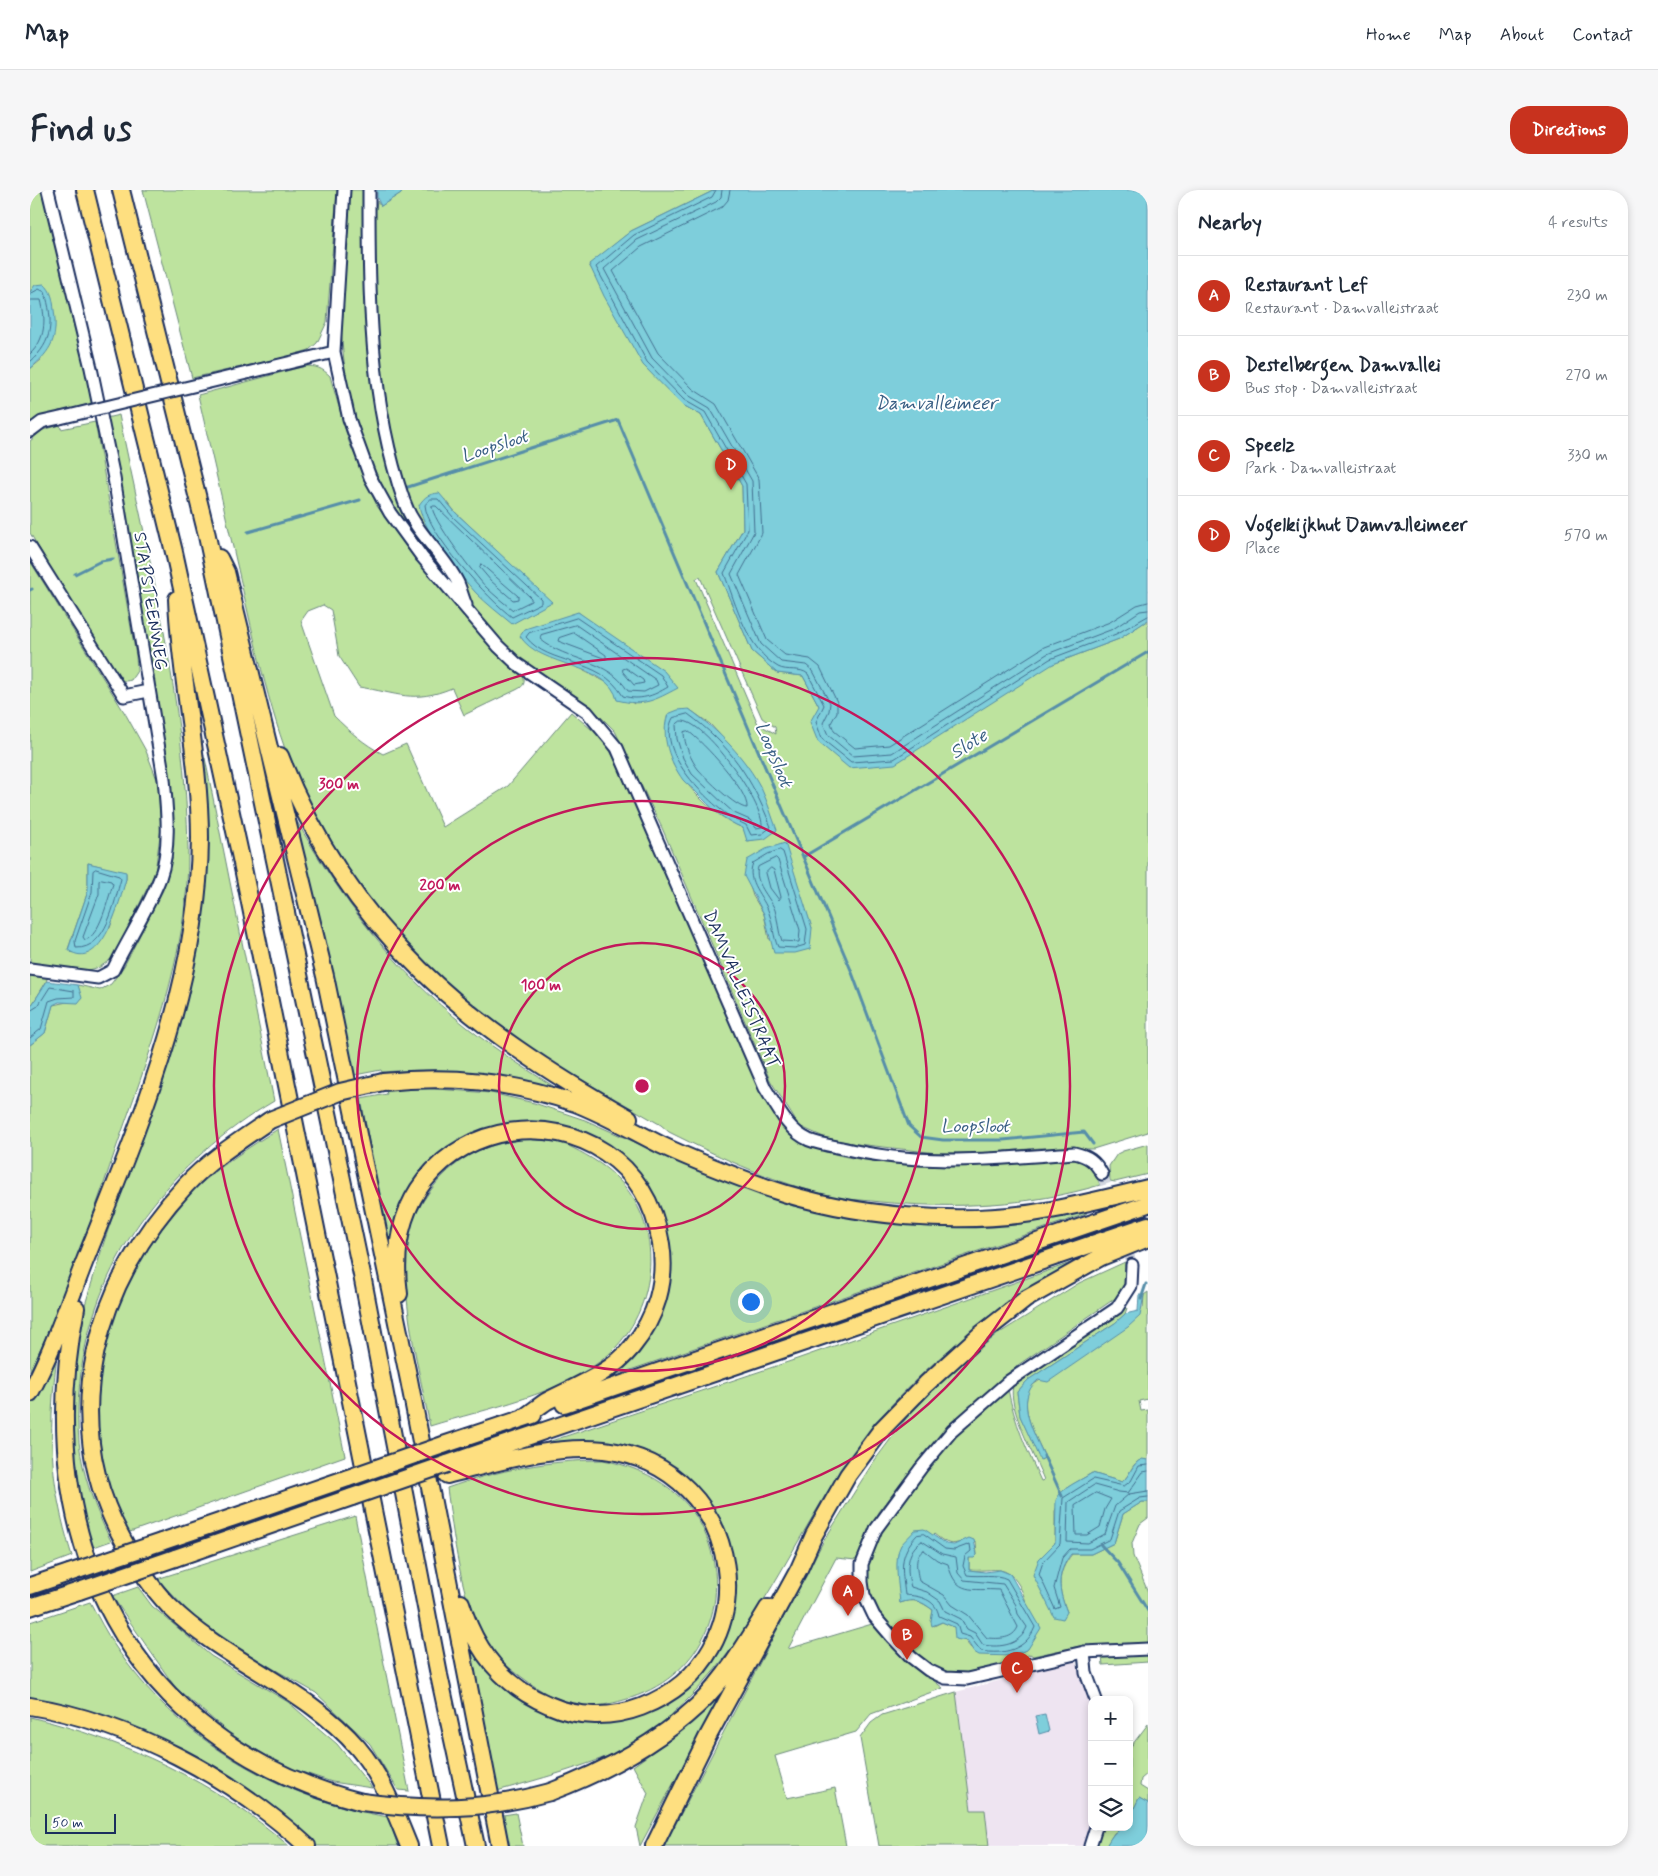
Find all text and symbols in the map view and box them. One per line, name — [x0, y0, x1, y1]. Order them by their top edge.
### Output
text: Map — [25, 19, 69, 50]
text: Home — [1366, 23, 1411, 47]
text: Map — [1439, 23, 1472, 47]
text: About — [1500, 23, 1544, 47]
text: Contact — [1572, 23, 1633, 47]
button: Directions — [1510, 106, 1628, 154]
text: Find us — [30, 107, 132, 153]
text: Nearby — [1198, 209, 1262, 237]
text: 4 results — [1548, 212, 1608, 233]
text: Restaurant Lef — [1245, 273, 1368, 298]
text: A — [1209, 285, 1219, 306]
text: 230 m — [1567, 285, 1608, 306]
text: Restaurant · Damvalleistraat — [1245, 298, 1439, 319]
text: Destelbergen Damvallei — [1245, 353, 1441, 378]
text: B — [1209, 365, 1219, 386]
text: 270 m — [1565, 365, 1608, 386]
text: Bus stop · Damvalleistraat — [1245, 378, 1417, 399]
water label: Damvalleimeer — [875, 391, 1000, 416]
water label: Loopsloot — [458, 423, 533, 469]
text: Speelz — [1245, 433, 1295, 458]
text: C — [1208, 445, 1220, 466]
text: 330 m — [1567, 445, 1608, 466]
pin: D — [715, 449, 747, 490]
text: Park · Damvalleistraat — [1245, 458, 1396, 479]
text: Vogelkijkhut Damvalleimeer — [1245, 513, 1467, 538]
text: D — [1208, 525, 1220, 546]
text: 570 m — [1564, 525, 1608, 546]
street label: STAPSTEENWEG — [127, 530, 173, 672]
text: Place — [1245, 538, 1280, 559]
water label: Loopsloot — [749, 718, 799, 793]
water label: Slote — [945, 723, 993, 765]
text: 300 m — [319, 775, 359, 795]
text: 200 m — [420, 876, 461, 896]
street label: DAMVALLEISTRAAT — [697, 907, 785, 1072]
text: 100 m — [521, 976, 561, 996]
centre of rings — [633, 1077, 651, 1095]
water label: Loopsloot — [941, 1114, 1011, 1139]
your location — [738, 1289, 764, 1315]
pin: A — [832, 1575, 864, 1616]
pin: B — [891, 1619, 923, 1660]
pin: C — [1001, 1652, 1033, 1693]
map controls — [1088, 1696, 1133, 1831]
button: + — [1088, 1696, 1133, 1741]
button: − — [1088, 1741, 1133, 1786]
button: layers — [1088, 1786, 1133, 1831]
scale bar — [45, 1811, 116, 1834]
text: 50 m — [52, 1814, 83, 1832]

